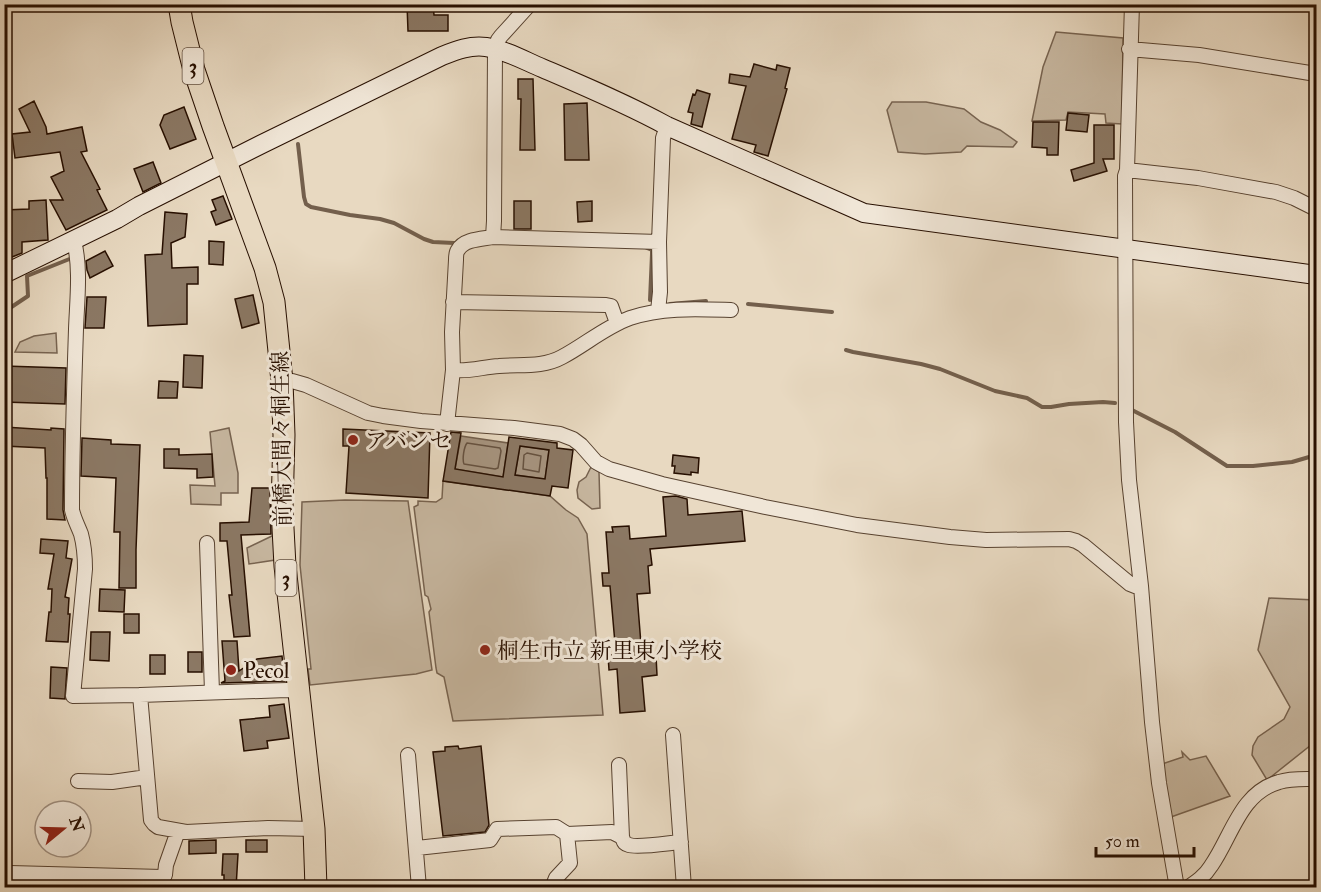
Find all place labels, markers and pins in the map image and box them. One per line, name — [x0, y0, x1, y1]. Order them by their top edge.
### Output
place label: アバンセ — [365, 427, 451, 455]
marker: アバンセ — [346, 433, 360, 447]
place label: 桐生市立 新里東小学校 — [497, 637, 722, 665]
marker: 桐生市立 新里東小学校 — [478, 643, 492, 657]
place label: Pecol — [243, 657, 290, 685]
marker: Pecol — [224, 663, 238, 677]

